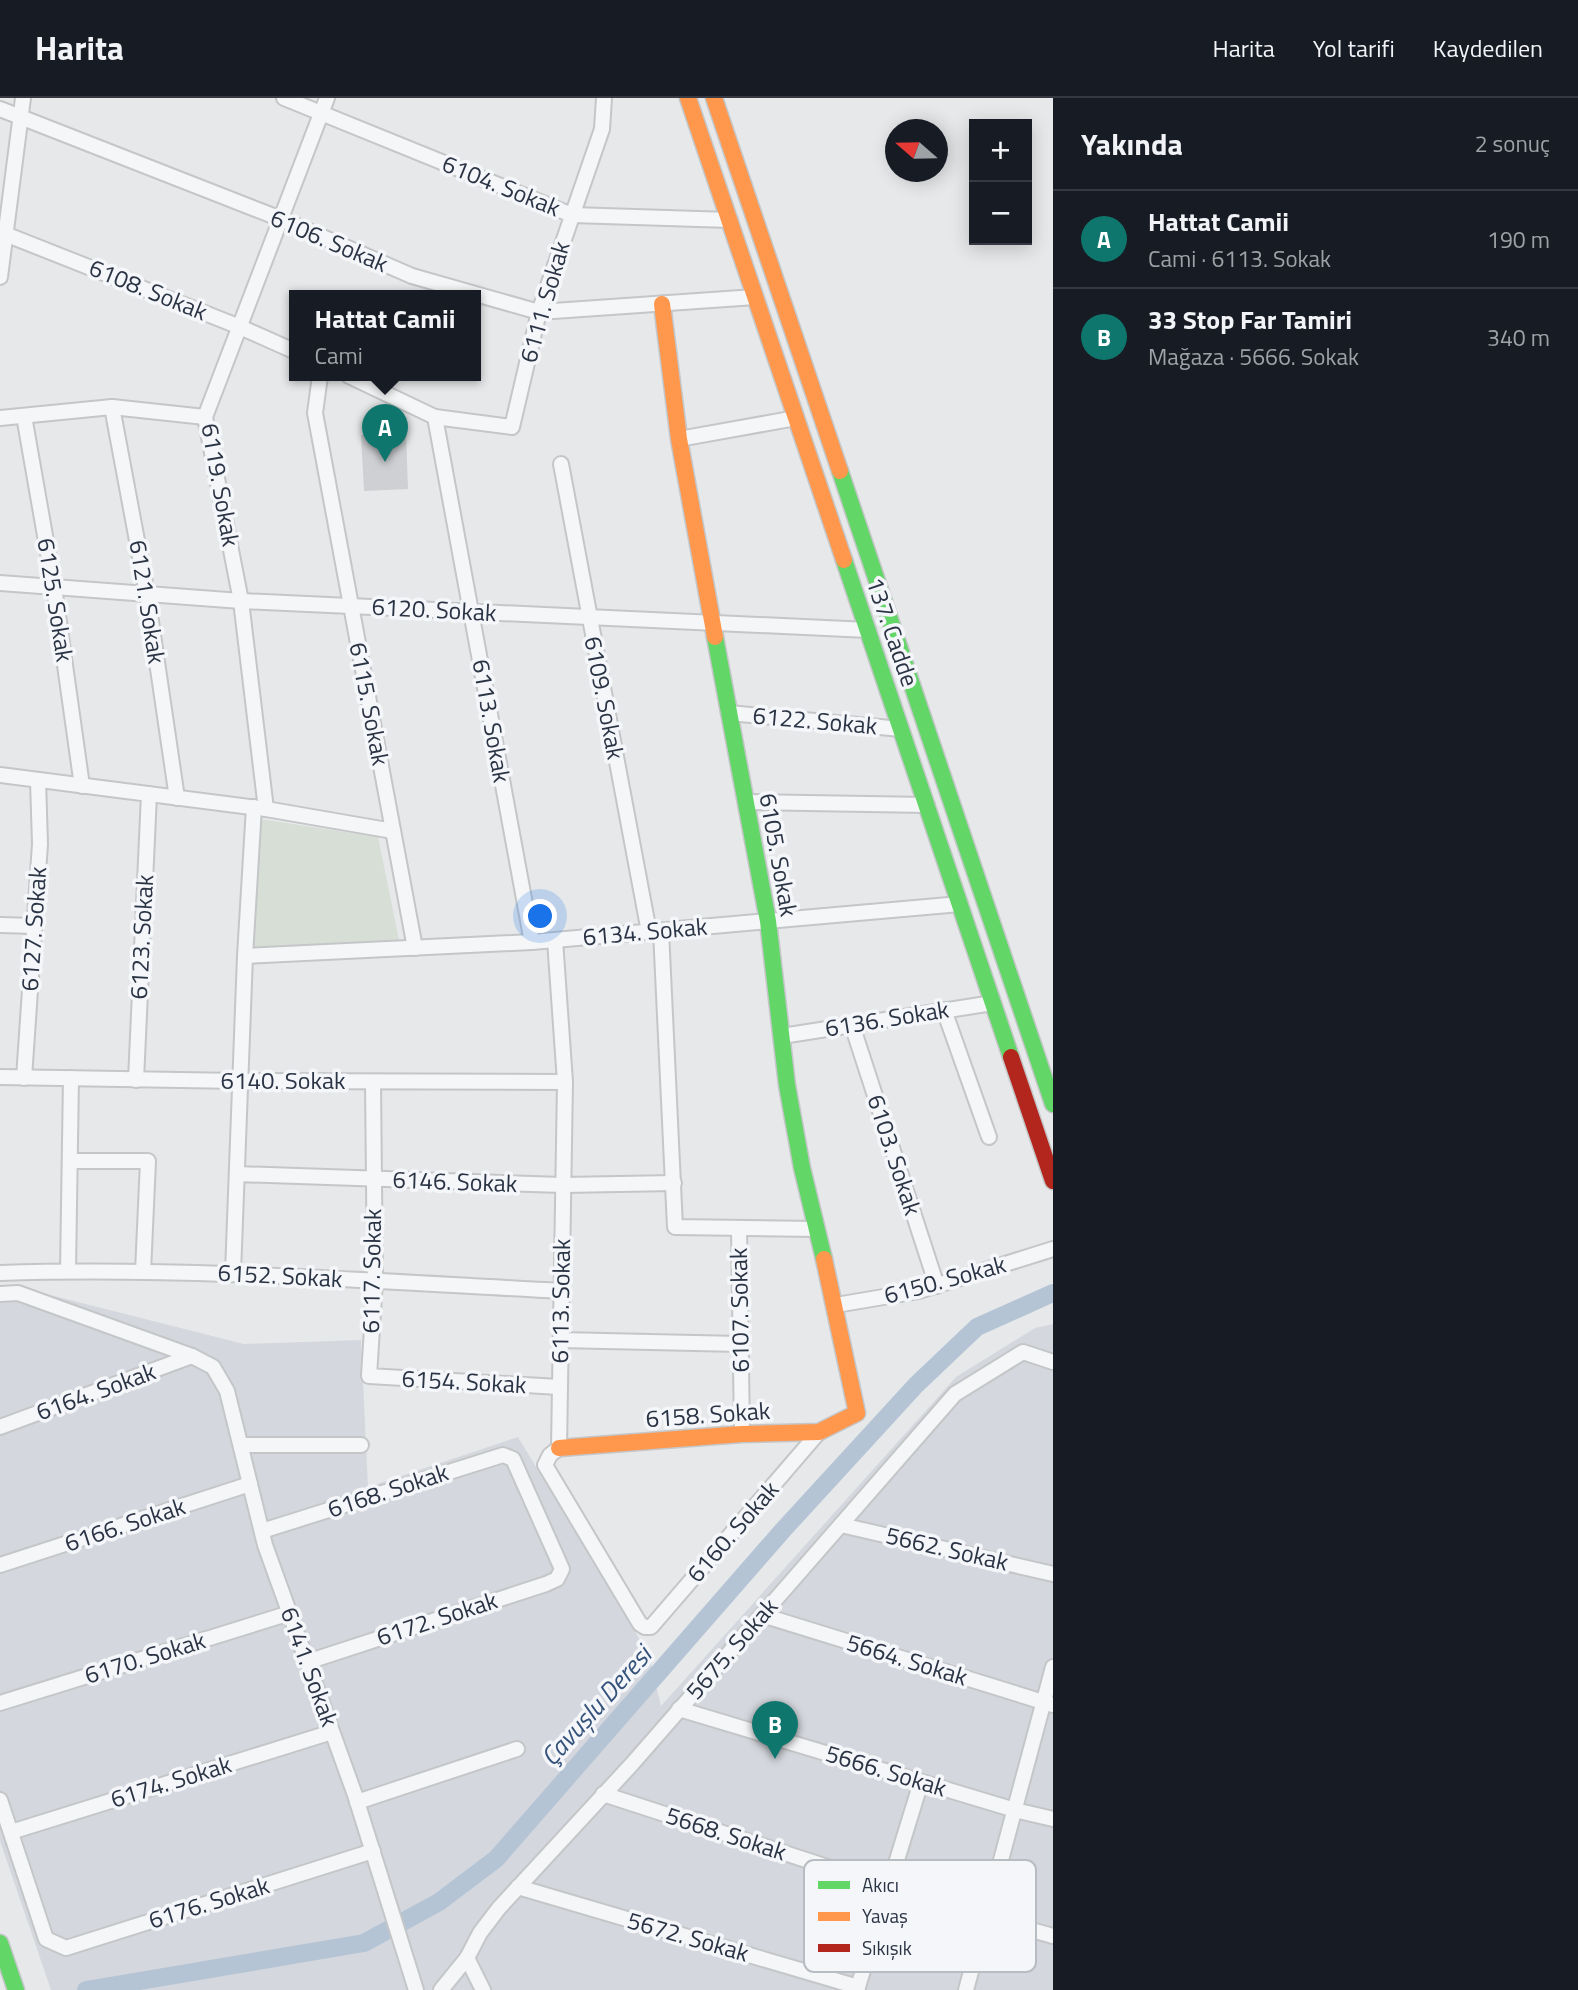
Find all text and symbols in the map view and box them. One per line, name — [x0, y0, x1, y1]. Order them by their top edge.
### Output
text: Harita — [35, 23, 124, 73]
text: Harita — [1213, 30, 1275, 66]
text: Yol tarifi — [1313, 30, 1395, 66]
text: Kaydedilen — [1433, 30, 1543, 66]
north arrow — [885, 119, 948, 182]
map controls — [969, 119, 1032, 245]
button: + — [969, 119, 1032, 182]
text: Yakında — [1081, 121, 1183, 167]
text: 2 sonuç — [1475, 126, 1550, 161]
street label: 6104. Sokak — [437, 145, 566, 225]
button: − — [969, 182, 1032, 245]
street label: 6106. Sokak — [265, 199, 394, 281]
text: Hattat Camii — [1148, 202, 1289, 241]
text: A — [1097, 222, 1111, 257]
text: 190 m — [1487, 222, 1550, 257]
street label: 6111. Sokak — [510, 236, 579, 367]
text: Cami · 6113. Sokak — [1148, 241, 1331, 276]
street label: 6108. Sokak — [84, 249, 213, 329]
popup — [289, 290, 481, 381]
text: Hattat Camii — [315, 299, 455, 338]
text: 33 Stop Far Tamiri — [1148, 300, 1352, 339]
text: B — [1097, 320, 1111, 355]
text: 340 m — [1487, 320, 1550, 355]
text: Cami — [315, 338, 363, 373]
text: Mağaza · 5666. Sokak — [1148, 339, 1359, 374]
pin: A — [362, 404, 408, 462]
street label: 6119. Sokak — [192, 420, 250, 550]
street label: 6125. Sokak — [28, 535, 84, 665]
street label: 6121. Sokak — [120, 537, 176, 667]
street label: 137. Cadde — [857, 572, 928, 691]
street label: 6120. Sokak — [371, 588, 498, 630]
street label: 6109. Sokak — [575, 633, 635, 763]
street label: 6115. Sokak — [340, 639, 400, 769]
street label: 6113. Sokak — [463, 656, 521, 786]
street label: 6122. Sokak — [751, 697, 879, 743]
street label: 6105. Sokak — [750, 790, 808, 920]
street label: 6127. Sokak — [11, 865, 55, 992]
street label: 6123. Sokak — [120, 873, 162, 1000]
your location — [523, 899, 557, 933]
street label: 6134. Sokak — [581, 908, 709, 954]
street label: 6136. Sokak — [822, 990, 952, 1046]
street label: 6140. Sokak — [221, 1062, 346, 1098]
street label: 6103. Sokak — [859, 1090, 932, 1220]
street label: 6146. Sokak — [392, 1161, 519, 1201]
street label: 6117. Sokak — [352, 1208, 390, 1334]
street label: 6113. Sokak — [541, 1238, 579, 1364]
street label: 6150. Sokak — [880, 1245, 1010, 1313]
street label: 6107. Sokak — [720, 1247, 758, 1373]
street label: 6152. Sokak — [217, 1254, 344, 1296]
street label: 6164. Sokak — [31, 1353, 161, 1429]
street label: 6154. Sokak — [401, 1360, 528, 1402]
street label: 6158. Sokak — [644, 1392, 772, 1436]
street label: 6168. Sokak — [323, 1453, 453, 1526]
street label: 6160. Sokak — [678, 1472, 787, 1590]
street label: 6166. Sokak — [60, 1487, 190, 1560]
street label: 5662. Sokak — [882, 1516, 1013, 1580]
street label: 6172. Sokak — [372, 1581, 502, 1654]
street label: 5675. Sokak — [677, 1589, 786, 1707]
street label: 6141. Sokak — [272, 1602, 348, 1732]
street label: 6170. Sokak — [80, 1621, 210, 1693]
street label: 5664. Sokak — [842, 1624, 973, 1695]
water label: Çavuşlu Deresi — [531, 1635, 662, 1775]
pin: B — [752, 1701, 798, 1759]
street label: 5666. Sokak — [821, 1735, 952, 1806]
street label: 6174. Sokak — [106, 1745, 236, 1817]
street label: 5668. Sokak — [661, 1797, 792, 1870]
legend — [804, 1860, 1036, 1972]
street label: 6176. Sokak — [144, 1866, 274, 1938]
text: Akıcı — [862, 1870, 899, 1899]
text: Yavaş — [862, 1901, 908, 1930]
street label: 5672. Sokak — [623, 1902, 754, 1971]
text: Sıkışık — [862, 1933, 912, 1962]

